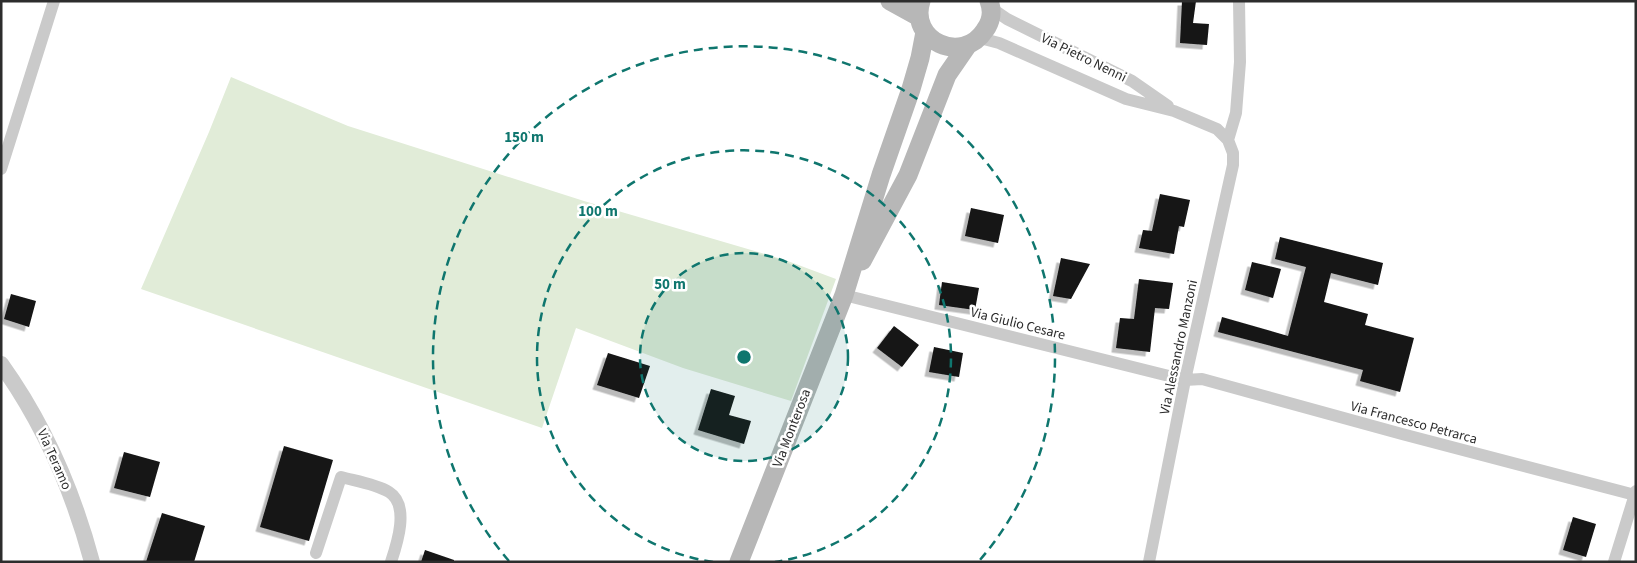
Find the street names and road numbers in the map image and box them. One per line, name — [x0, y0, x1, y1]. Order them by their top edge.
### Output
street label: Via Pietro Nenni — [1037, 28, 1130, 87]
street label: Via Alessandro Manzoni — [1155, 278, 1203, 416]
street label: Via Giulio Cesare — [968, 303, 1067, 345]
street label: Via Monterosa — [768, 386, 816, 471]
street label: Via Francesco Petrarca — [1348, 396, 1479, 450]
street label: Via Teramo — [32, 426, 76, 493]

